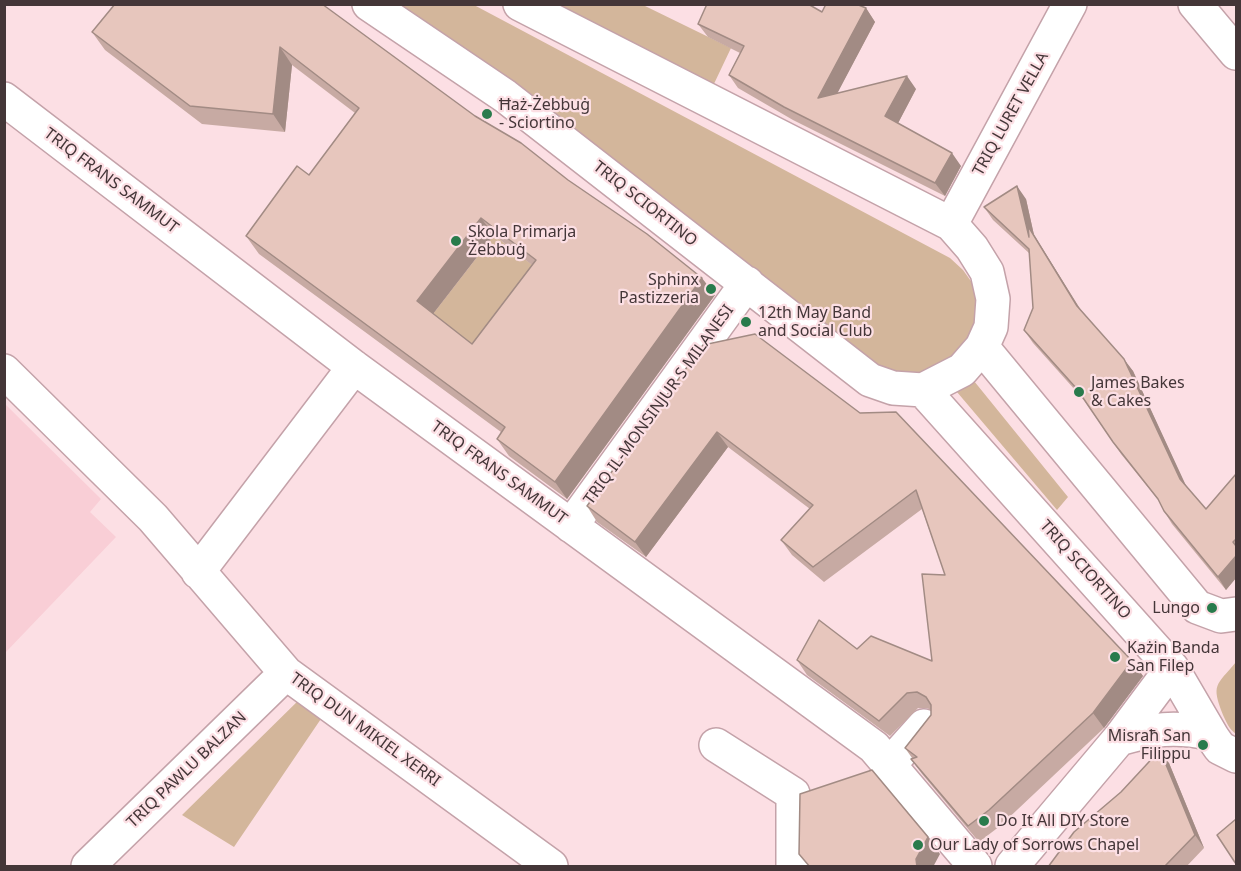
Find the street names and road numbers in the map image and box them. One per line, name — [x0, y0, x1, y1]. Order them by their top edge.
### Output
street label: TRIQ LURET VELLA — [969, 49, 1053, 179]
street label: TRIQ FRANS SAMMUT — [40, 124, 182, 238]
street label: TRIQ SCIORTINO — [589, 157, 701, 251]
street label: TRIQ IL-MONSINJUR S MILANESI — [580, 301, 738, 509]
street label: TRIQ FRANS SAMMUT — [427, 417, 571, 529]
street label: TRIQ SCIORTINO — [1035, 517, 1135, 623]
street label: TRIQ DUN MIKIEL XERRI — [286, 669, 444, 791]
street label: TRIQ PAWLU BALZAN — [123, 708, 251, 832]

